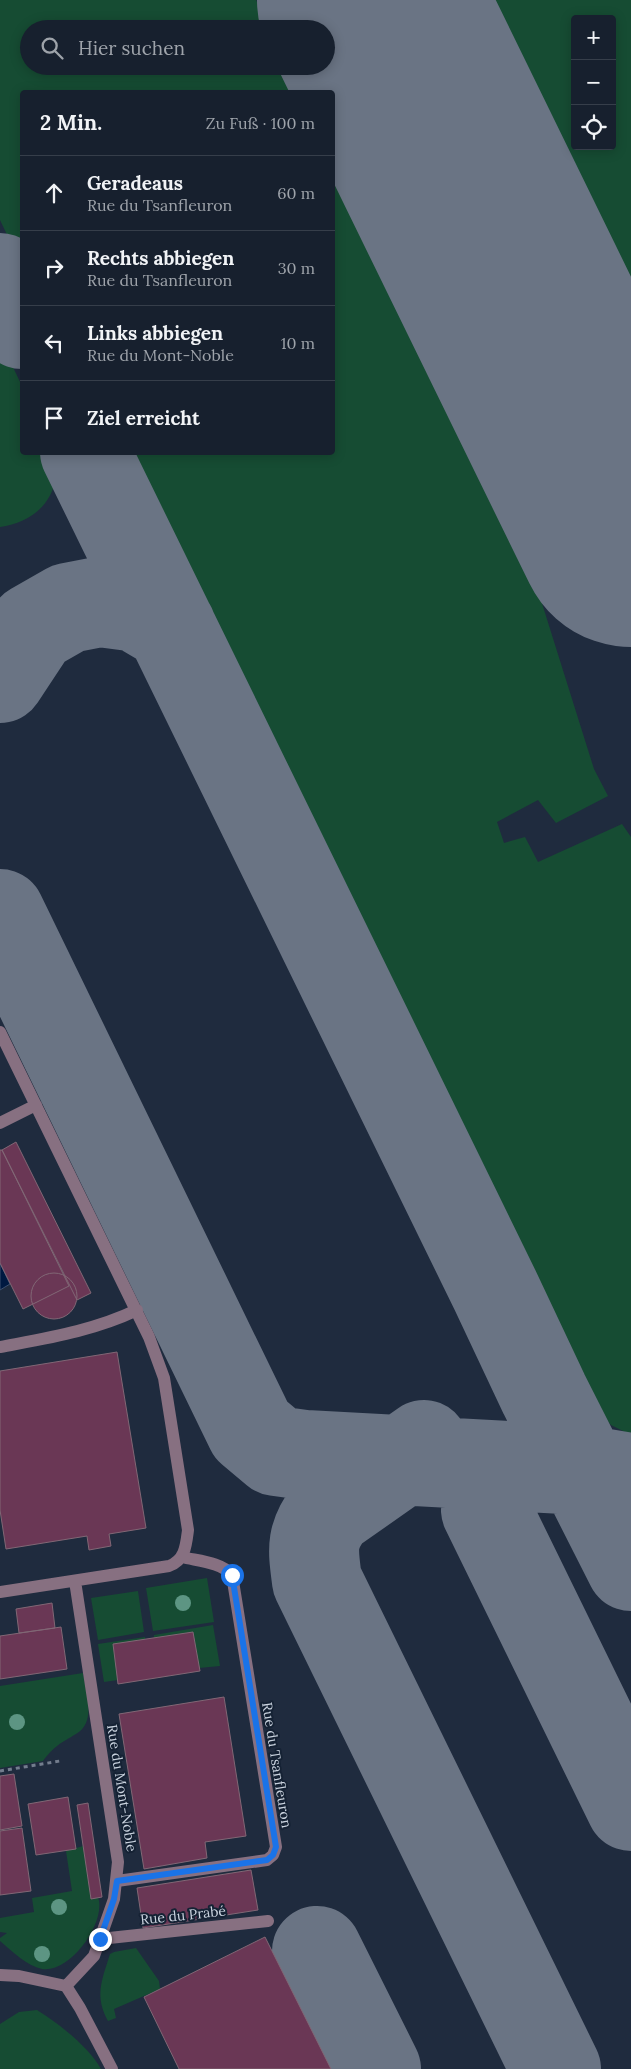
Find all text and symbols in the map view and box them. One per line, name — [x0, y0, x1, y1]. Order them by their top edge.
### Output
map controls — [571, 15, 616, 150]
button: + — [571, 15, 616, 60]
search box — [20, 20, 335, 75]
icon: search — [38, 34, 66, 62]
text: Hier suchen — [78, 36, 185, 60]
button: − — [571, 60, 616, 105]
button: locate — [571, 105, 616, 150]
text: 2 Min. — [40, 109, 102, 136]
text: Zu Fuß · 100 m — [206, 113, 315, 133]
text: Geradeaus — [87, 171, 183, 195]
icon: ahead — [40, 179, 68, 207]
text: 60 m — [277, 183, 315, 203]
text: Rue du Tsanfleuron — [87, 195, 232, 215]
text: Rechts abbiegen — [87, 246, 234, 270]
icon: right — [40, 254, 68, 282]
text: 30 m — [278, 258, 315, 278]
text: Rue du Tsanfleuron — [87, 270, 232, 290]
text: Links abbiegen — [87, 321, 223, 345]
icon: left — [40, 329, 68, 357]
text: 10 m — [281, 333, 315, 353]
text: Rue du Mont-Noble — [87, 345, 234, 365]
icon: arrive — [40, 404, 68, 432]
text: Ziel erreicht — [87, 406, 200, 430]
route start — [221, 1564, 244, 1587]
street label: Rue du Tsanfleuron — [258, 1701, 296, 1830]
street label: Rue du Mont-Noble — [103, 1723, 141, 1853]
street label: Rue du Prabé — [139, 1901, 227, 1928]
route end — [89, 1928, 112, 1951]

